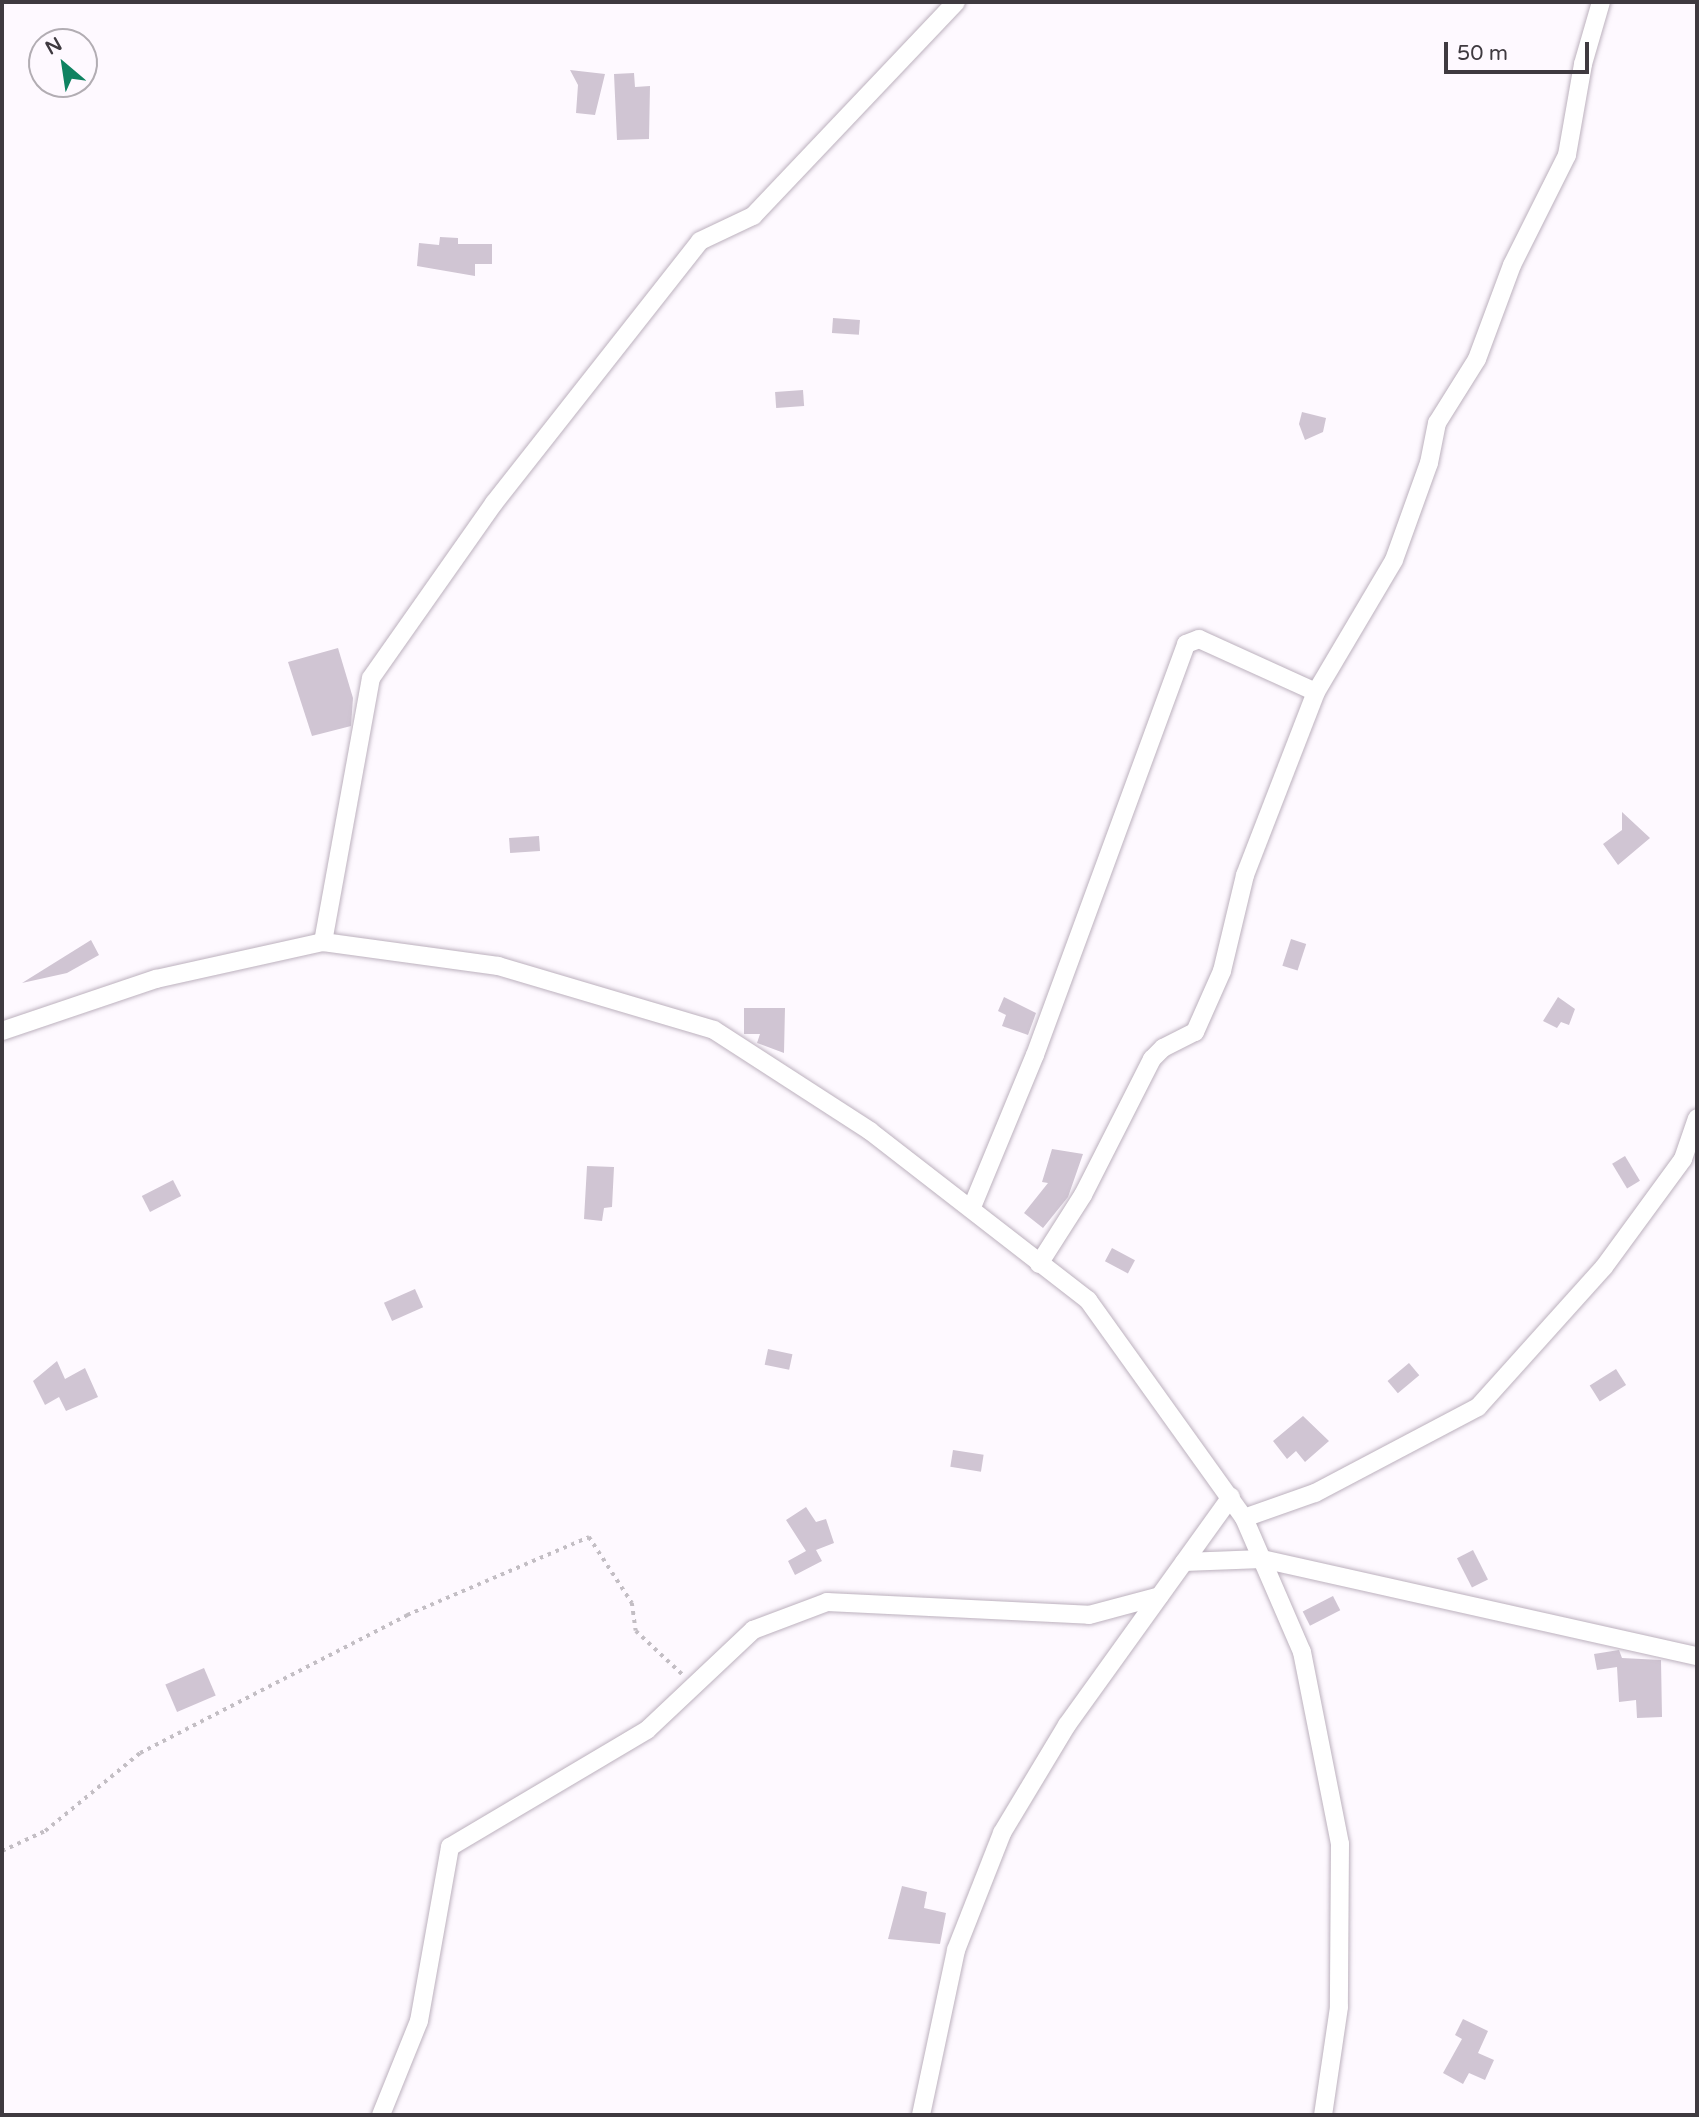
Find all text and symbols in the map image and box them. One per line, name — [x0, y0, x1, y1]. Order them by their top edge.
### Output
north arrow — [28, 28, 98, 98]
scale bar — [1447, 28, 1592, 72]
text: N — [42, 33, 66, 60]
text: 50 m — [1457, 41, 1508, 66]

